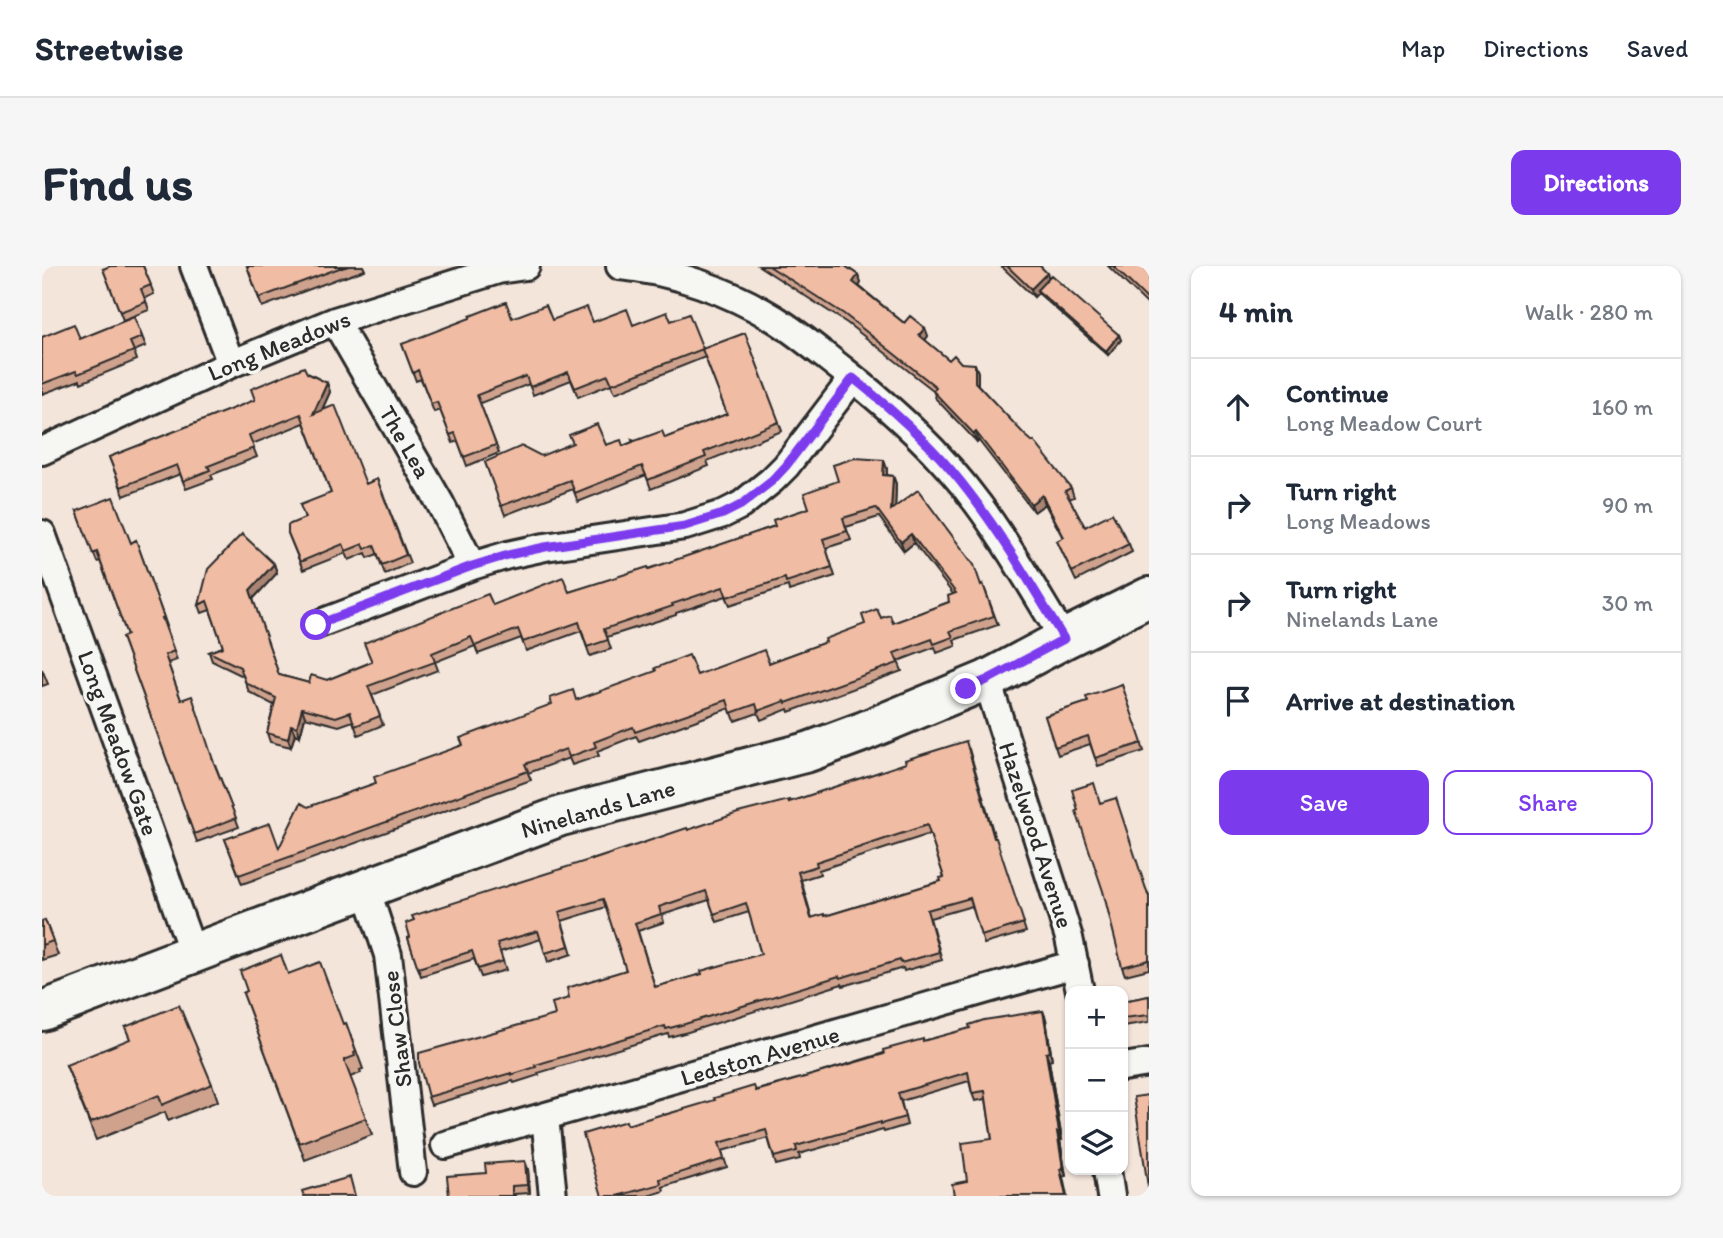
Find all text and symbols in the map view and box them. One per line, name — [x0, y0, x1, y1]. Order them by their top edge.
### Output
text: Streetwise — [35, 29, 184, 68]
text: Map — [1401, 34, 1445, 63]
text: Directions — [1483, 34, 1589, 63]
text: Saved — [1627, 34, 1688, 63]
button: Directions — [1511, 150, 1681, 215]
text: Find us — [42, 153, 193, 212]
text: 4 min — [1219, 293, 1293, 330]
text: Walk · 280 m — [1525, 298, 1653, 326]
street label: Long Meadows — [203, 304, 354, 387]
text: Continue — [1286, 377, 1389, 409]
icon: ahead — [1219, 388, 1257, 426]
text: 160 m — [1591, 393, 1653, 421]
street label: The Lea — [373, 400, 438, 484]
text: Long Meadow Court — [1286, 409, 1482, 437]
text: Turn right — [1286, 475, 1397, 507]
icon: right — [1219, 486, 1257, 524]
text: 90 m — [1602, 491, 1653, 519]
text: Long Meadows — [1286, 507, 1431, 535]
text: Turn right — [1286, 573, 1397, 605]
icon: right — [1219, 584, 1257, 622]
text: 30 m — [1602, 589, 1653, 617]
text: Ninelands Lane — [1286, 605, 1439, 633]
route start — [300, 609, 331, 640]
street label: Long Meadow Gate — [72, 646, 165, 839]
route end — [950, 673, 981, 704]
icon: arrive — [1219, 682, 1257, 720]
text: Arrive at destination — [1286, 685, 1515, 717]
street label: Hazelwood Avenue — [993, 738, 1080, 932]
button: Save — [1219, 770, 1429, 835]
button: Share — [1443, 770, 1653, 835]
street label: Ninelands Lane — [517, 773, 678, 844]
street label: Shaw Close — [375, 969, 418, 1089]
map controls — [1065, 986, 1128, 1175]
button: + — [1065, 986, 1128, 1049]
street label: Ledston Avenue — [677, 1019, 843, 1092]
button: − — [1065, 1049, 1128, 1112]
button: layers — [1065, 1112, 1128, 1175]

